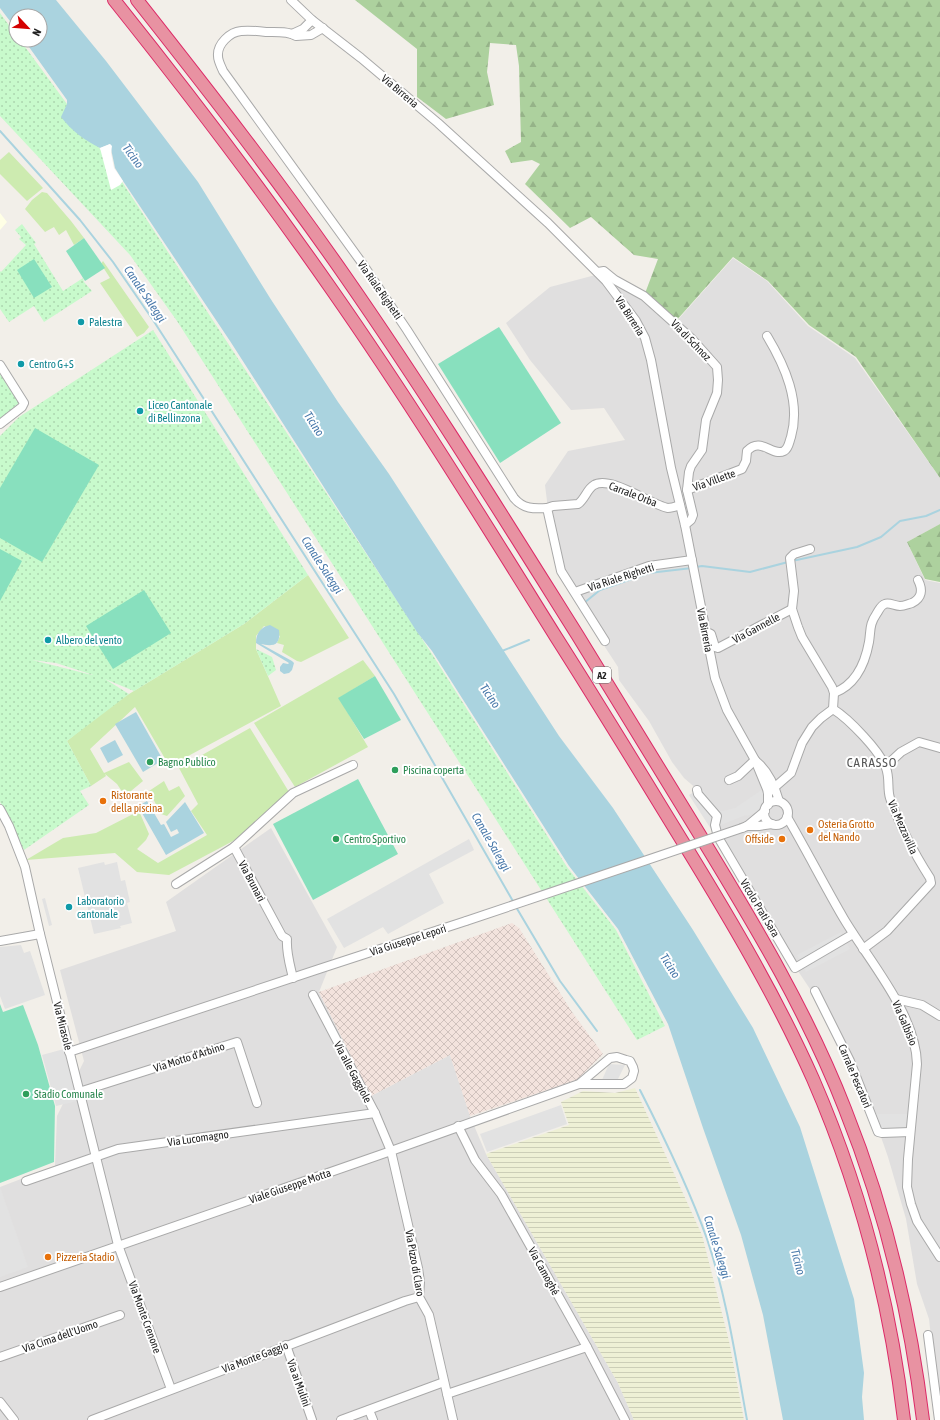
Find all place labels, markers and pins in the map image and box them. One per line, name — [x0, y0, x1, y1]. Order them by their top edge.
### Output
place label: Palestra — [89, 316, 122, 328]
marker: Palestra — [76, 317, 86, 327]
place label: Centro G+S — [29, 358, 74, 370]
marker: Centro G+S — [16, 359, 26, 369]
place label: Liceo Cantonale di Bellinzona — [148, 399, 212, 424]
marker: Liceo Cantonale di Bellinzona — [135, 406, 145, 416]
place label: Albero del vento — [56, 634, 122, 646]
marker: Albero del vento — [43, 635, 53, 645]
place label: Bagno Publico — [158, 756, 216, 768]
marker: Bagno Publico — [145, 757, 155, 767]
place label: Piscina coperta — [403, 764, 464, 776]
marker: Piscina coperta — [390, 765, 400, 775]
place label: Ristorante della piscina — [111, 789, 162, 814]
marker: Ristorante della piscina — [98, 796, 108, 806]
place label: Osteria Grotto del Nando — [818, 818, 874, 843]
marker: Osteria Grotto del Nando — [805, 825, 815, 835]
place label: Centro Sportivo — [344, 833, 406, 845]
place label: Offside — [745, 833, 774, 845]
marker: Centro Sportivo — [331, 834, 341, 844]
marker: Offside — [777, 834, 787, 844]
place label: Laboratorio cantonale — [77, 895, 124, 920]
marker: Laboratorio cantonale — [64, 902, 74, 912]
place label: Stadio Comunale — [34, 1088, 103, 1100]
marker: Stadio Comunale — [21, 1089, 31, 1099]
place label: Pizzeria Stadio — [56, 1251, 115, 1263]
marker: Pizzeria Stadio — [43, 1252, 53, 1262]

